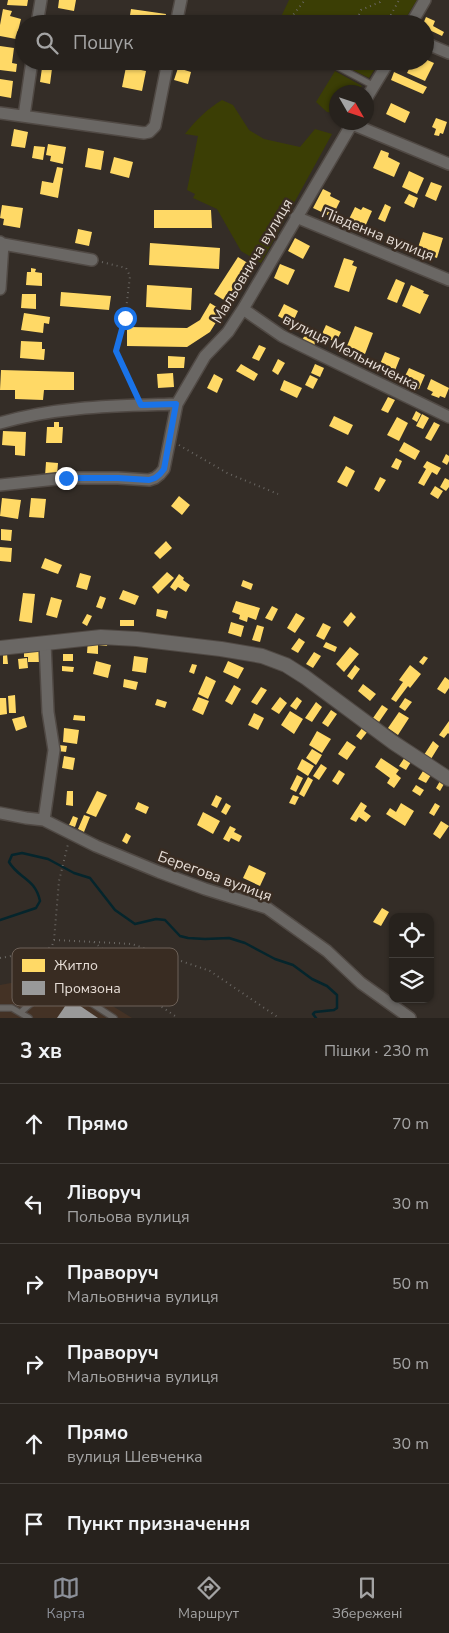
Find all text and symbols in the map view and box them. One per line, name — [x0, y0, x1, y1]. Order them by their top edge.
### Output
search box — [15, 15, 434, 70]
icon: search — [33, 29, 61, 57]
text: Пошук — [73, 30, 133, 56]
north arrow — [329, 85, 374, 130]
street label: Мальовнича вулиця — [207, 195, 297, 327]
street label: Південна вулиця — [319, 202, 437, 266]
route start — [114, 307, 137, 330]
street label: вулиця Мельниченка — [280, 309, 422, 395]
route end — [55, 467, 78, 490]
street label: Берегова вулиця — [155, 846, 275, 906]
map controls — [389, 913, 434, 1003]
button: locate — [389, 913, 434, 958]
legend — [12, 948, 178, 1006]
text: Житло — [54, 956, 98, 975]
button: layers — [389, 958, 434, 1003]
text: Промзона — [54, 979, 121, 998]
text: 3 хв — [20, 1037, 62, 1065]
text: Пішки · 230 m — [324, 1040, 429, 1062]
icon: ahead — [20, 1110, 48, 1138]
text: Прямо — [67, 1111, 128, 1137]
text: 70 m — [392, 1113, 429, 1135]
text: Ліворуч — [67, 1180, 141, 1206]
icon: left — [20, 1190, 48, 1218]
text: 30 m — [392, 1193, 429, 1215]
text: Польова вулиця — [67, 1206, 190, 1228]
text: Праворуч — [67, 1260, 159, 1286]
icon: right — [20, 1270, 48, 1298]
text: 50 m — [392, 1273, 429, 1295]
text: Мальовнича вулиця — [67, 1286, 219, 1308]
text: Праворуч — [67, 1340, 159, 1366]
icon: right — [20, 1350, 48, 1378]
text: 50 m — [392, 1353, 429, 1375]
text: Мальовнича вулиця — [67, 1366, 219, 1388]
text: Прямо — [67, 1420, 128, 1446]
icon: ahead — [20, 1430, 48, 1458]
text: 30 m — [392, 1433, 429, 1455]
text: вулиця Шевченка — [67, 1446, 203, 1468]
icon: arrive — [20, 1510, 48, 1538]
text: Пункт призначення — [67, 1511, 250, 1537]
tab: Карта — [47, 1574, 85, 1623]
tab: Маршрут — [178, 1574, 239, 1623]
tab: Збережені — [332, 1574, 402, 1623]

